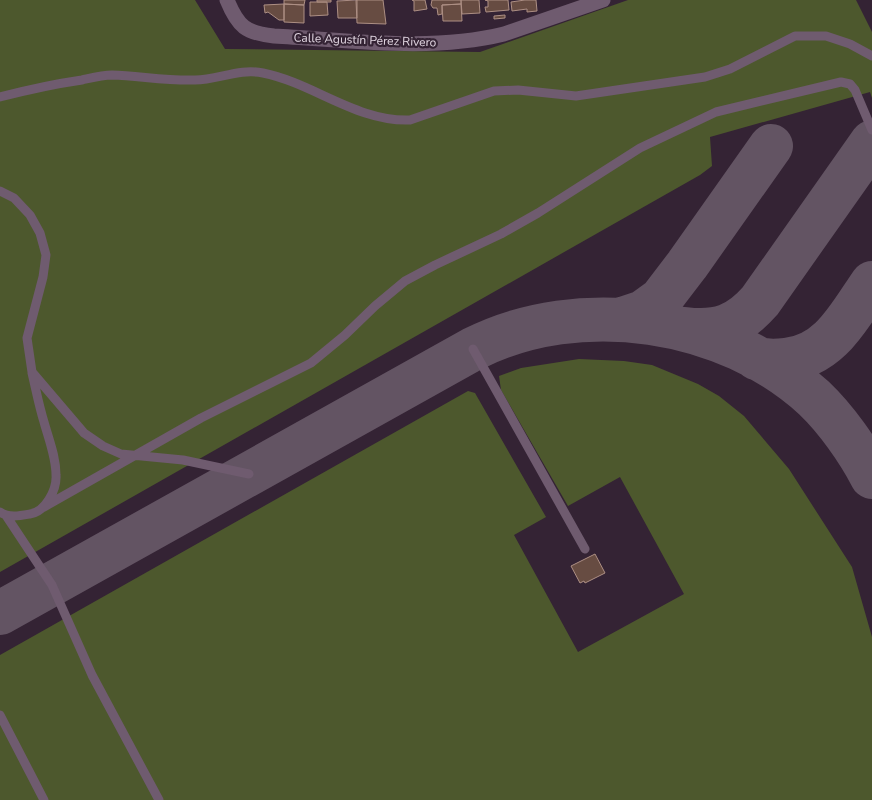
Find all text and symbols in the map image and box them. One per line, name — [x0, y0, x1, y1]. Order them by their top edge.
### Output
street label: Calle Agustín Pérez Rivero — [293, 30, 437, 51]

